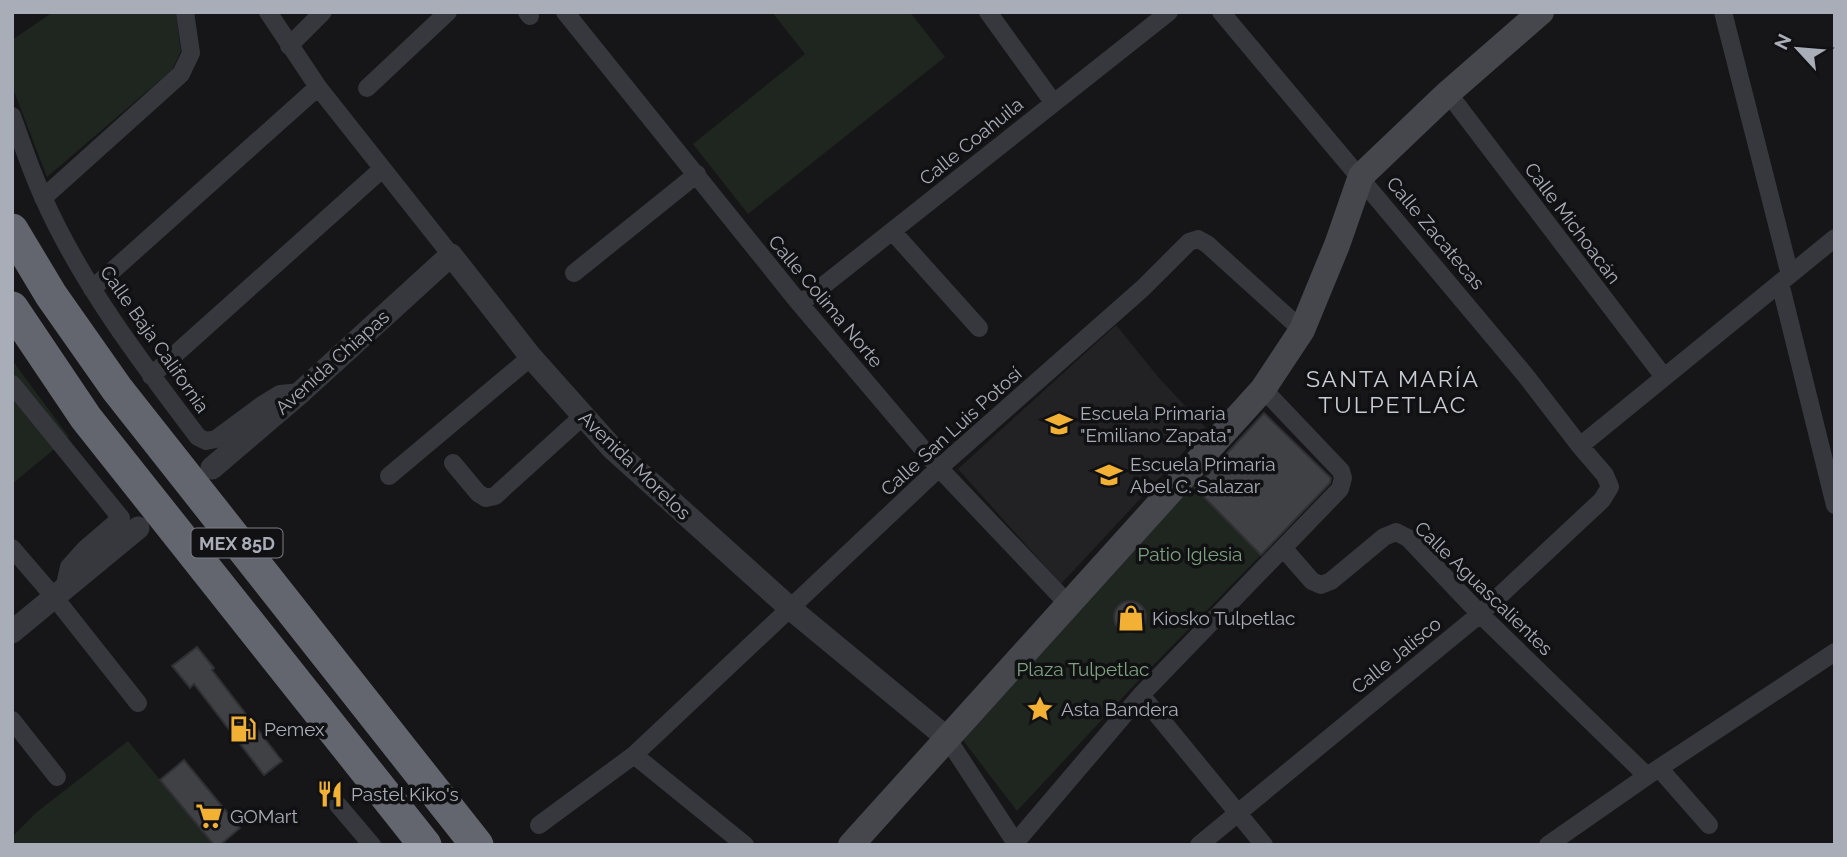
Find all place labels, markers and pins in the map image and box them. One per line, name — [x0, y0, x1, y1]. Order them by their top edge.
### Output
place label: Escuela Primaria "Emiliano Zapata" — [1080, 402, 1232, 446]
school or university icon: Escuela Primaria "Emiliano Zapata" — [1044, 409, 1074, 439]
place label: Escuela Primaria Abel C. Salazar — [1130, 453, 1276, 497]
school or university icon: Escuela Primaria Abel C. Salazar — [1094, 460, 1124, 490]
shop icon: Kiosko Tulpetlac — [1116, 603, 1146, 633]
place label: Kiosko Tulpetlac — [1152, 607, 1296, 629]
place icon: Asta Bandera — [1025, 694, 1055, 724]
place label: Asta Bandera — [1061, 698, 1179, 720]
fuel station icon: Pemex — [228, 714, 258, 744]
place label: Pemex — [264, 718, 325, 740]
restaurant icon: Pastel Kiko's — [315, 779, 345, 809]
place label: Pastel Kiko's — [351, 783, 459, 805]
supermarket icon: GOMart — [194, 801, 224, 831]
place label: GOMart — [230, 805, 298, 827]

